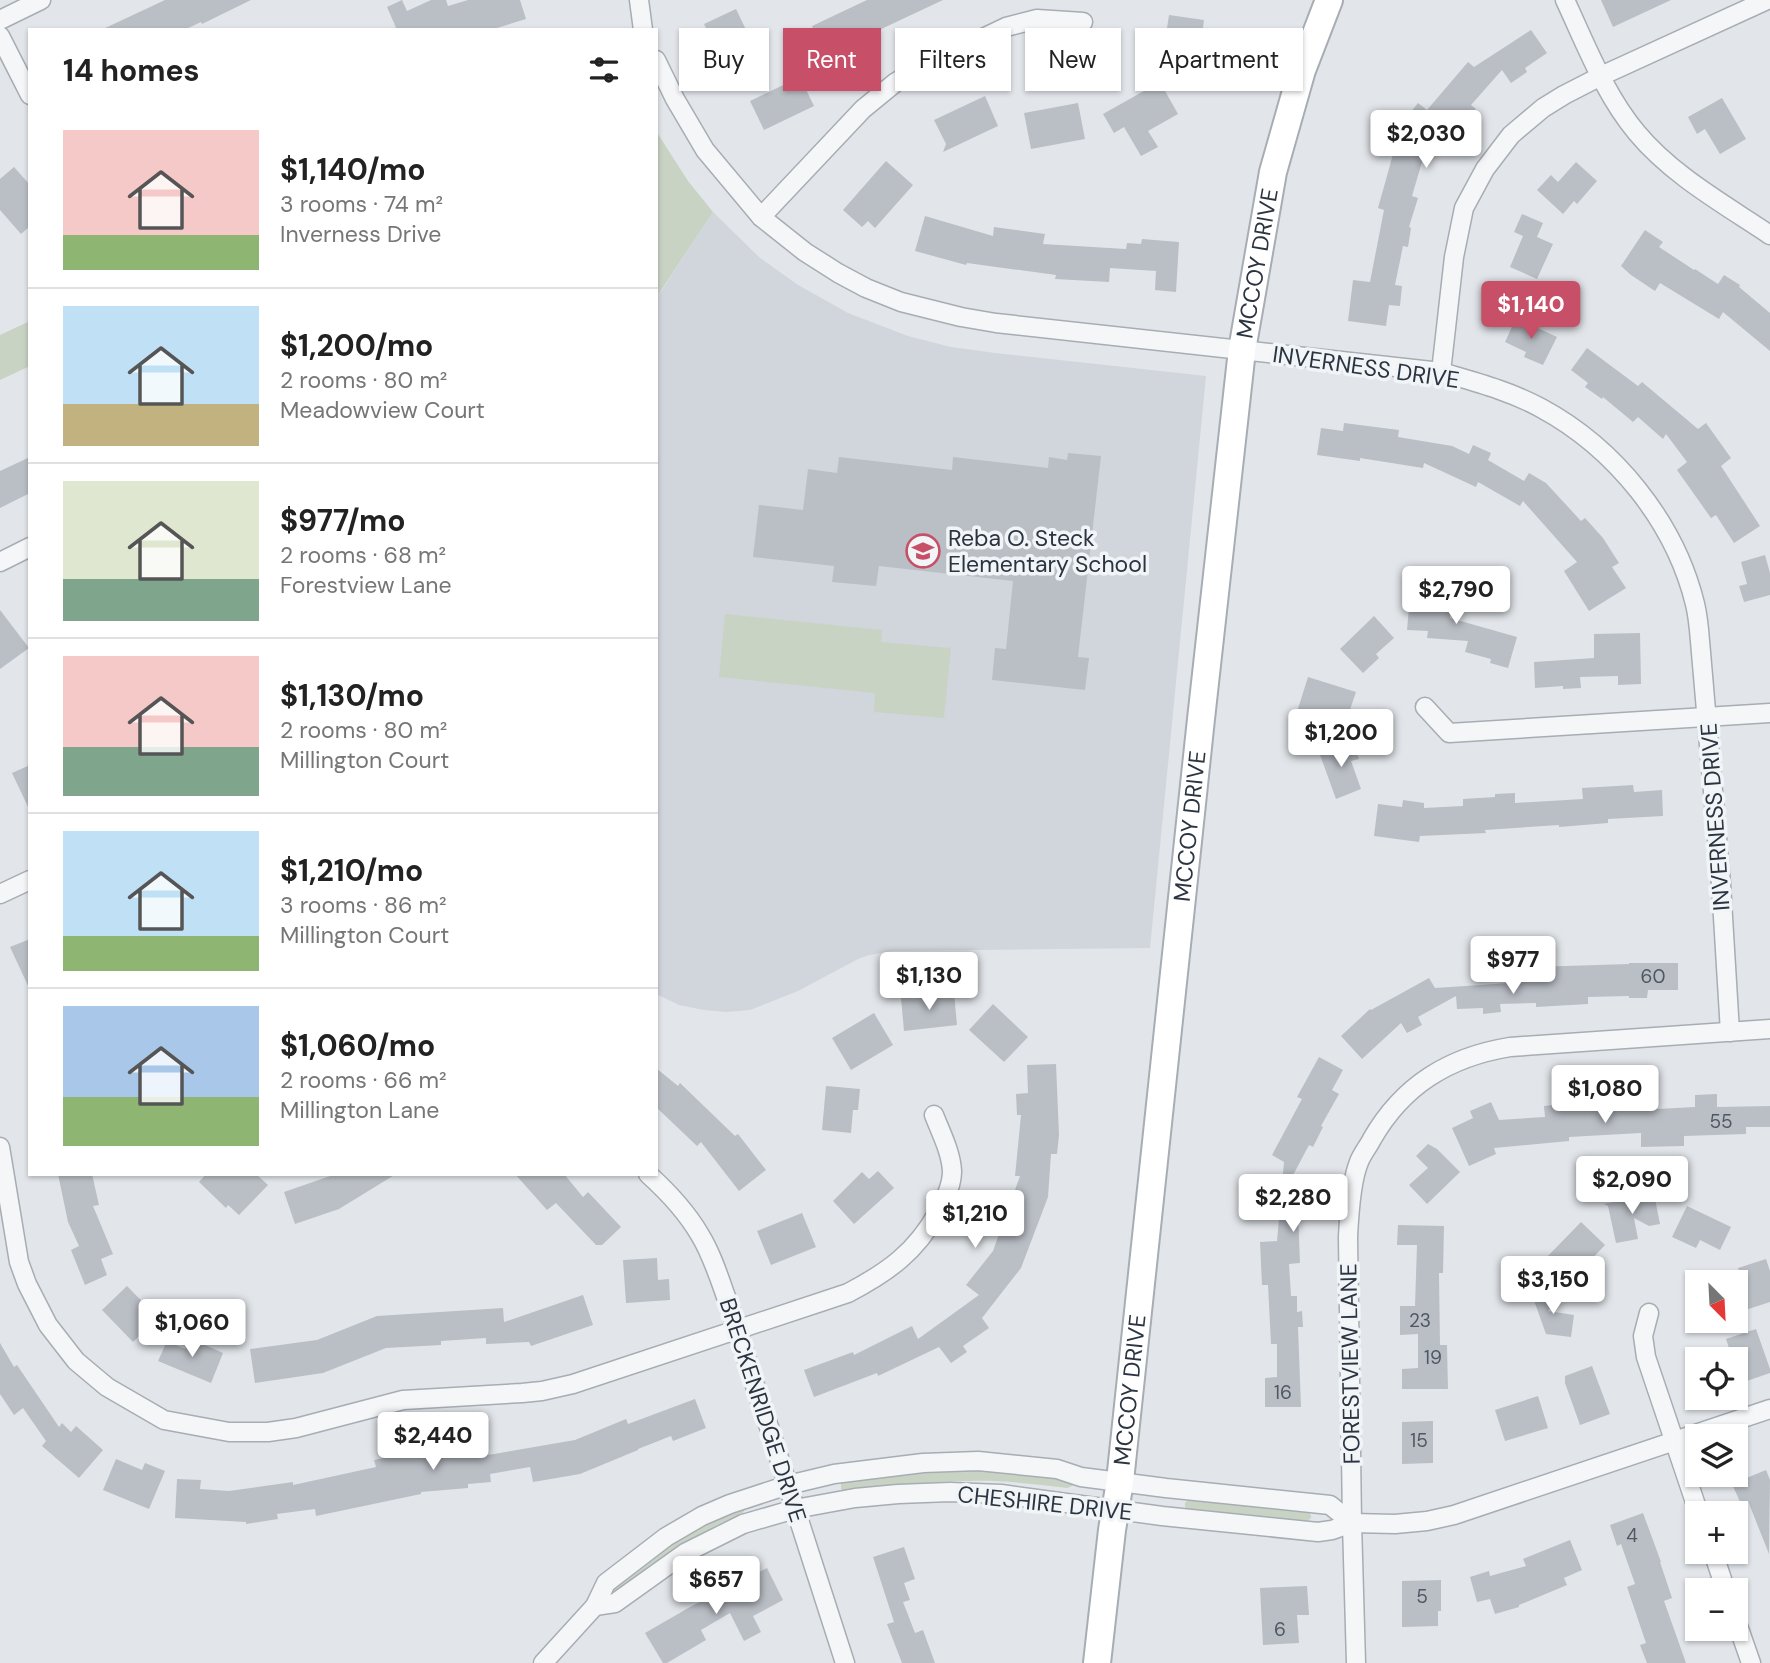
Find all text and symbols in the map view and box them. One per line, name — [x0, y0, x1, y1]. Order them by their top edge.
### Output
chip: Buy — [679, 28, 769, 91]
chip: Rent — [783, 28, 881, 91]
chip: Filters — [895, 28, 1011, 91]
chip: New — [1025, 28, 1121, 91]
chip: Apartment — [1135, 28, 1303, 91]
text: 14 homes — [63, 51, 200, 90]
icon: filters — [585, 51, 623, 89]
pin: $2,030 — [1369, 110, 1483, 170]
text: $2,030 — [1386, 118, 1466, 148]
text: $1,140/mo — [280, 150, 426, 189]
icon: home — [119, 158, 203, 242]
street label: MCCOY DRIVE — [1229, 186, 1285, 341]
text: 3 rooms · 74 m² — [280, 189, 443, 219]
text: Inverness Drive — [280, 219, 441, 249]
pin: $1,140 — [1474, 282, 1588, 341]
text: $1,140 — [1497, 289, 1565, 319]
text: $1,200/mo — [280, 326, 433, 365]
icon: home — [119, 334, 203, 418]
street label: INVERNESS DRIVE — [1271, 339, 1461, 395]
text: 2 rooms · 80 m² — [280, 365, 447, 395]
text: Meadowview Court — [280, 395, 485, 425]
text: $977/mo — [280, 501, 406, 540]
icon: home — [119, 509, 203, 593]
place label: Reba O. Steck Elementary School — [948, 523, 1147, 579]
school or university icon: Reba O. Steck Elementary School — [904, 532, 942, 570]
text: 2 rooms · 68 m² — [280, 540, 446, 570]
pin: $2,790 — [1399, 566, 1513, 626]
text: Forestview Lane — [280, 570, 451, 600]
text: $2,790 — [1418, 574, 1494, 604]
text: $1,130/mo — [280, 676, 424, 715]
icon: home — [119, 684, 203, 768]
pin: $1,200 — [1284, 710, 1398, 769]
text: 2 rooms · 80 m² — [280, 715, 447, 745]
text: $1,200 — [1304, 717, 1378, 747]
street label: INVERNESS DRIVE — [1693, 722, 1737, 912]
text: Millington Court — [280, 745, 449, 775]
street label: MCCOY DRIVE — [1167, 749, 1213, 903]
text: $1,210/mo — [280, 851, 423, 890]
icon: home — [119, 859, 203, 943]
text: 3 rooms · 86 m² — [280, 890, 447, 920]
text: Millington Court — [280, 920, 449, 950]
pin: $977 — [1472, 936, 1554, 996]
text: $977 — [1487, 944, 1539, 974]
pin: $1,130 — [872, 953, 986, 1012]
text: $1,130 — [896, 960, 962, 990]
house number: 60 — [1641, 964, 1665, 989]
text: $1,060/mo — [280, 1026, 435, 1065]
icon: home — [119, 1034, 203, 1118]
text: 2 rooms · 66 m² — [280, 1065, 447, 1095]
pin: $1,080 — [1548, 1066, 1662, 1125]
text: $1,080 — [1568, 1073, 1642, 1103]
text: Millington Lane — [280, 1095, 439, 1125]
house number: 55 — [1709, 1109, 1733, 1134]
pin: $2,090 — [1575, 1156, 1689, 1216]
text: $2,090 — [1592, 1164, 1672, 1194]
pin: $2,280 — [1236, 1174, 1350, 1234]
text: $2,280 — [1255, 1182, 1331, 1212]
pin: $1,210 — [918, 1190, 1032, 1250]
text: $1,210 — [942, 1198, 1008, 1228]
pin: $3,150 — [1496, 1256, 1610, 1316]
street label: FORESTVIEW LANE — [1333, 1263, 1367, 1465]
text: $3,150 — [1517, 1264, 1589, 1294]
north arrow — [1685, 1270, 1748, 1334]
map controls — [1685, 1270, 1748, 1641]
street label: BRECKENRIDGE DRIVE — [713, 1294, 813, 1526]
pin: $1,060 — [135, 1300, 249, 1359]
text: $1,060 — [155, 1307, 229, 1337]
house number: 23 — [1409, 1308, 1431, 1333]
street label: MCCOY DRIVE — [1107, 1313, 1153, 1467]
house number: 19 — [1424, 1345, 1442, 1370]
button: locate — [1685, 1347, 1748, 1410]
house number: 16 — [1274, 1380, 1292, 1405]
pin: $2,440 — [376, 1412, 490, 1472]
text: $2,440 — [394, 1420, 472, 1450]
button: layers — [1685, 1424, 1748, 1487]
house number: 15 — [1410, 1428, 1428, 1453]
street label: CHESHIRE DRIVE — [956, 1479, 1134, 1527]
button: + — [1685, 1501, 1748, 1564]
house number: 4 — [1626, 1523, 1638, 1548]
pin: $657 — [675, 1556, 757, 1616]
text: $657 — [689, 1564, 743, 1594]
button: − — [1685, 1578, 1748, 1641]
house number: 5 — [1416, 1584, 1428, 1609]
house number: 6 — [1274, 1617, 1286, 1642]

